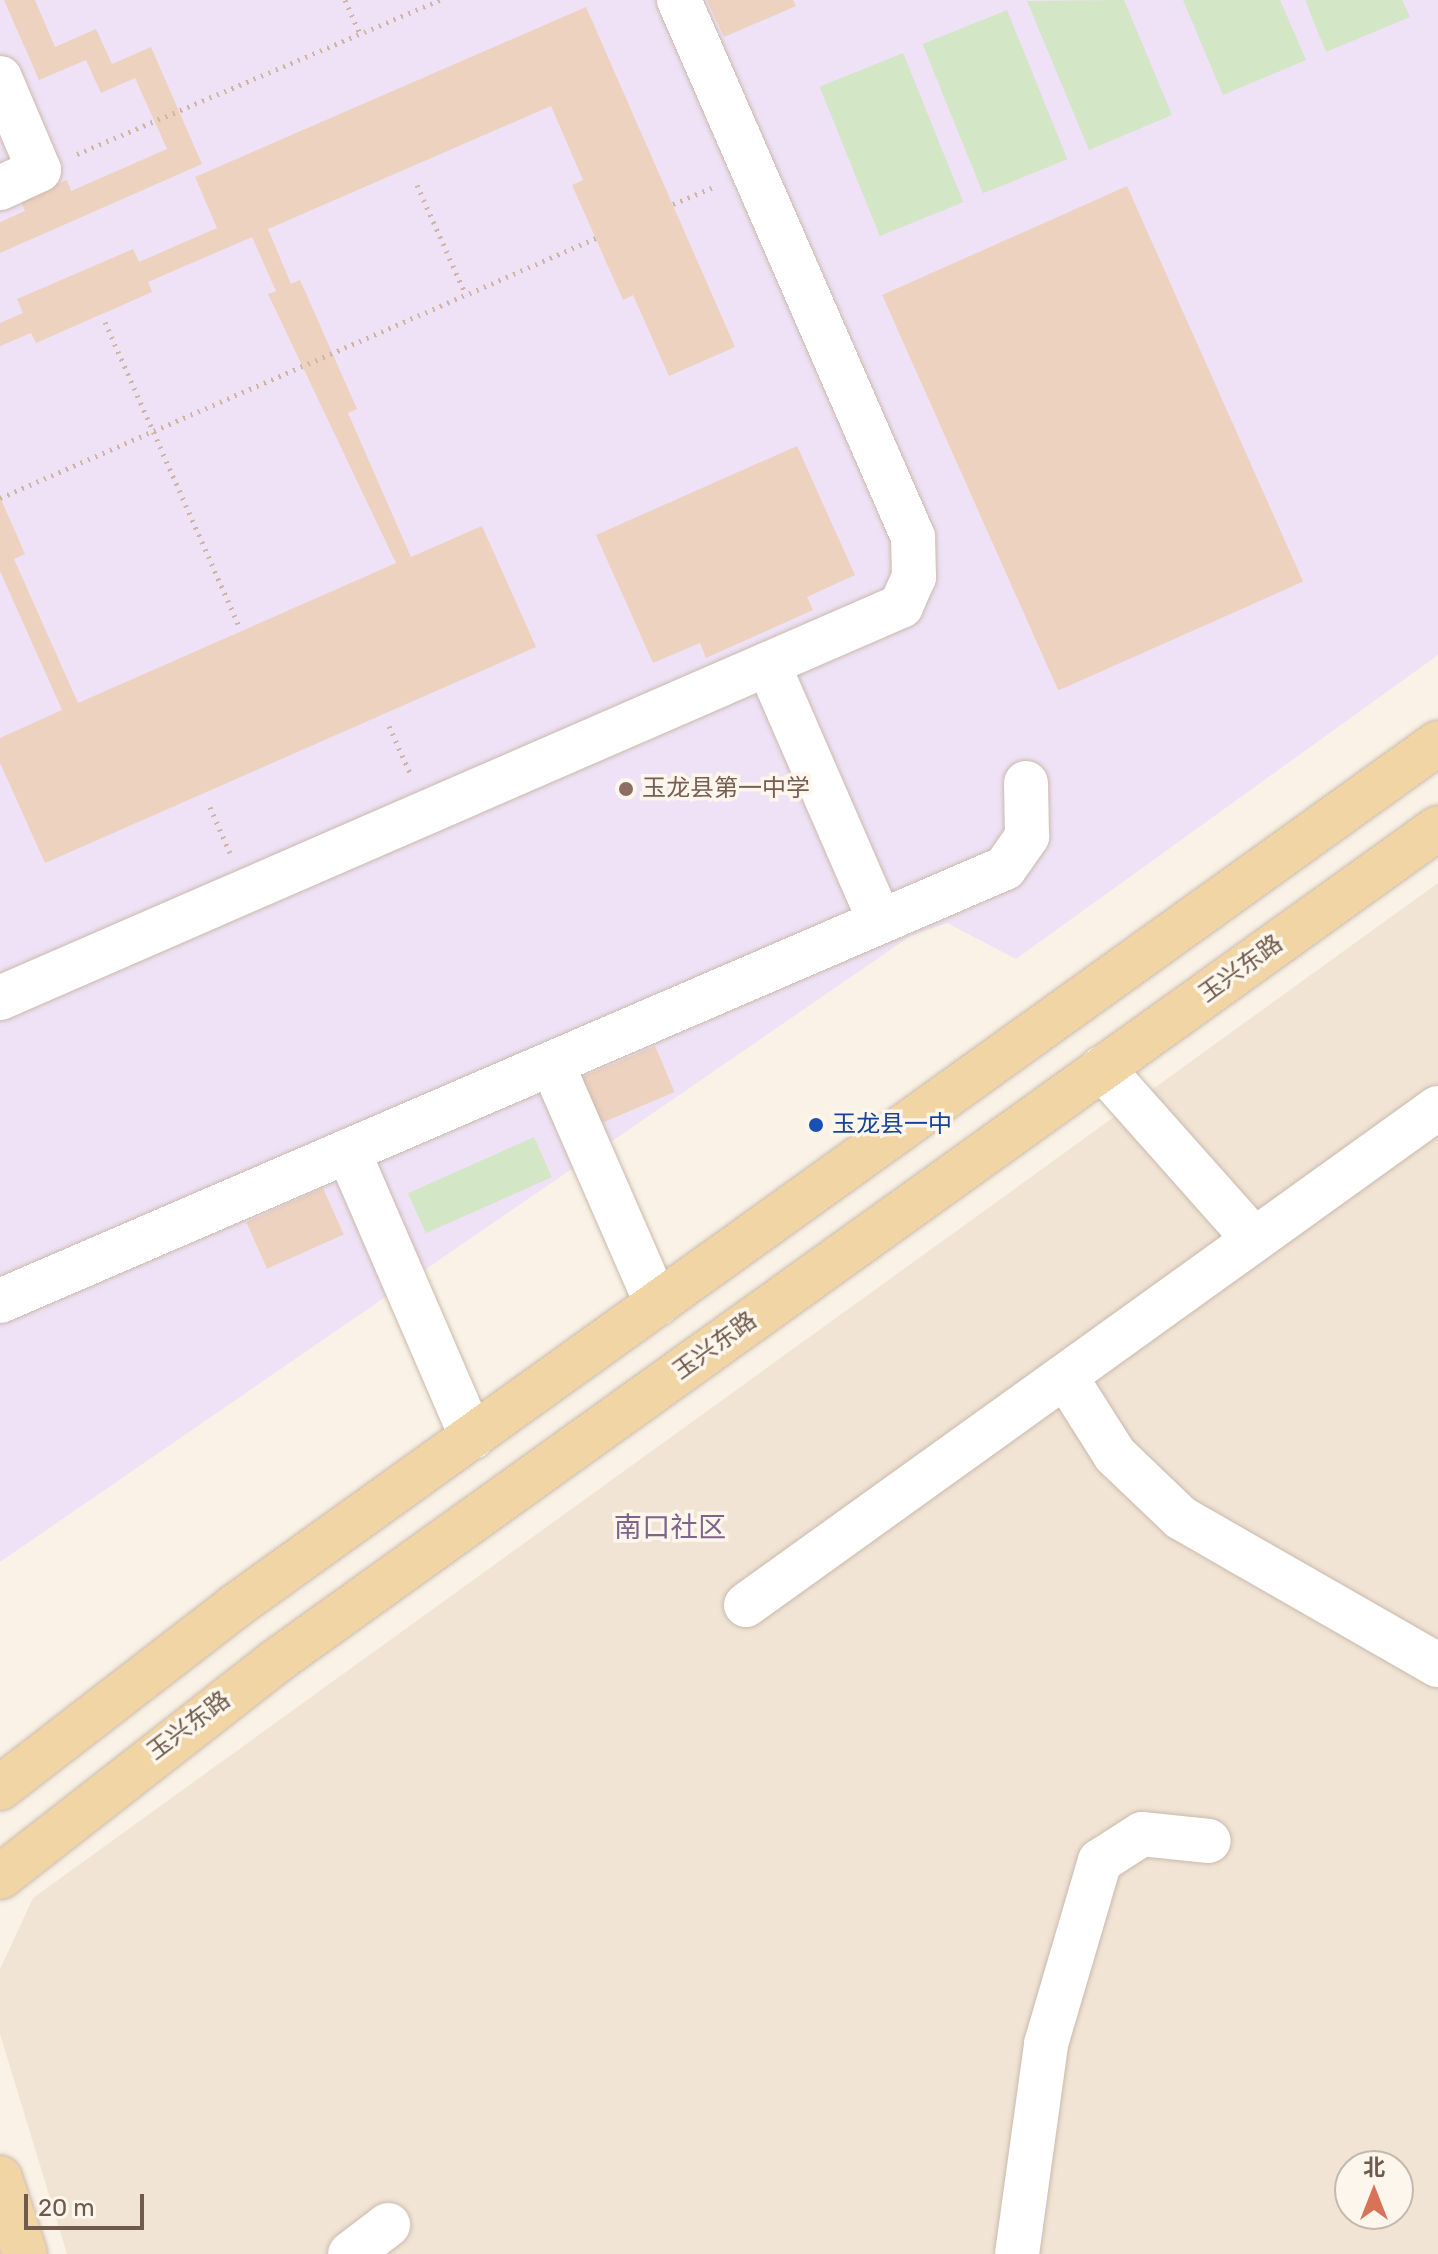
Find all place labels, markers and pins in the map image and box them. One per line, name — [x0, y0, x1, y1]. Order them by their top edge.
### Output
place label: 玉龙县第一中学 — [642, 775, 810, 803]
marker: 玉龙县第一中学 — [617, 780, 635, 798]
place label: 玉龙县一中 — [832, 1111, 952, 1139]
marker: 玉龙县一中 — [807, 1116, 825, 1134]

